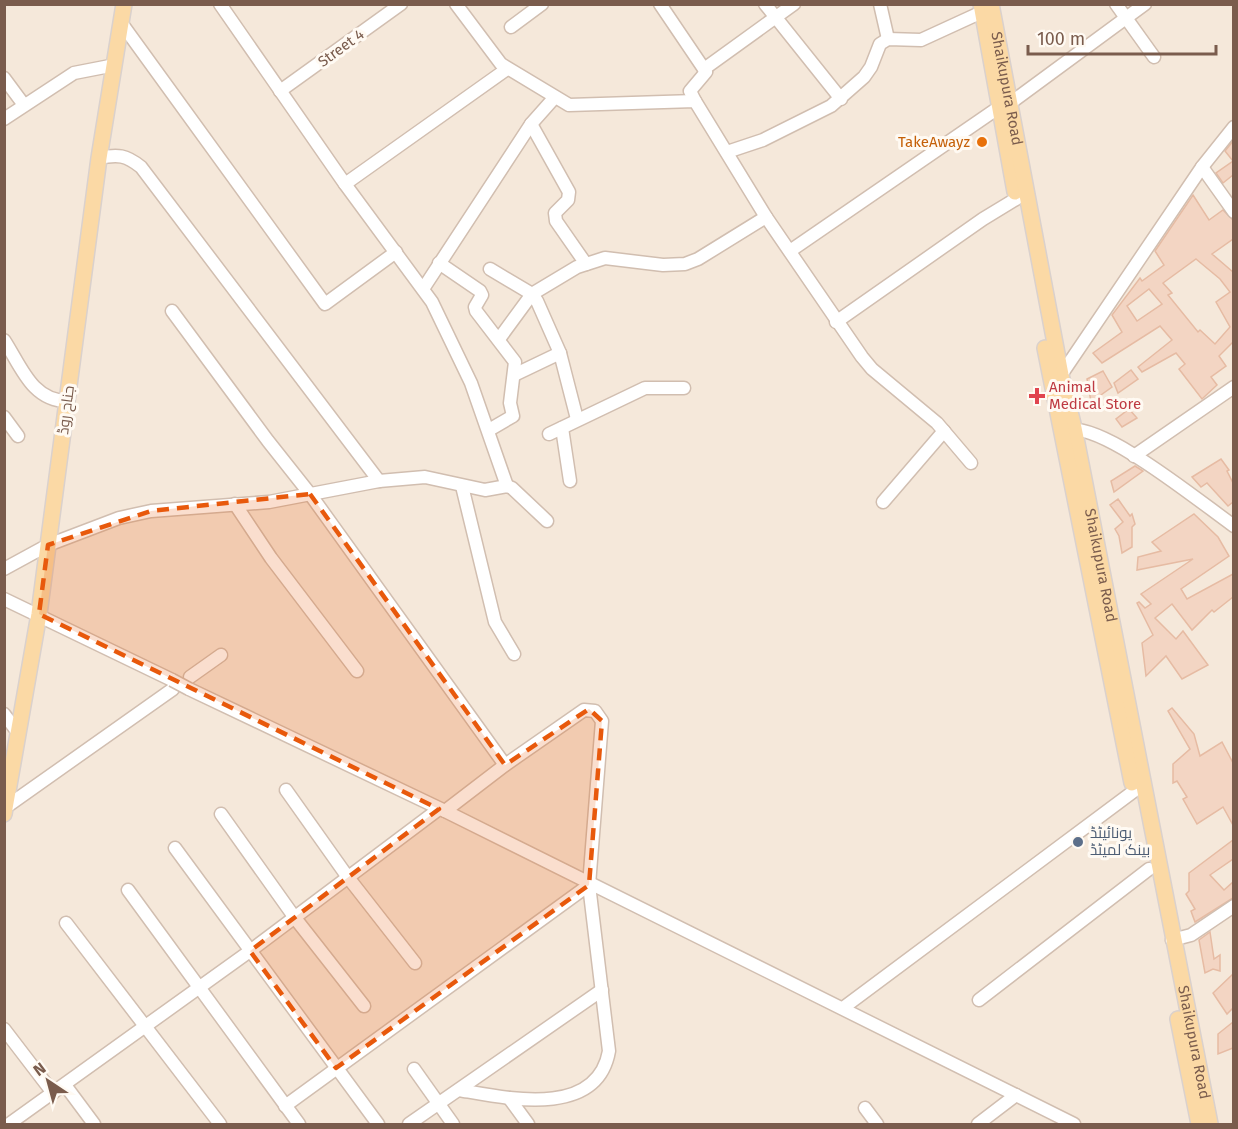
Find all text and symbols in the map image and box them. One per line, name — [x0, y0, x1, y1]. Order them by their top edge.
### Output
scale bar — [1028, 18, 1216, 56]
street label: Street 4 — [314, 25, 368, 71]
text: 100 m — [1037, 28, 1085, 50]
street label: Shaikupura Road — [987, 30, 1026, 147]
place label: TakeAwayz — [898, 133, 970, 151]
marker: TakeAwayz — [975, 135, 989, 149]
place label: Animal Medical Store — [1049, 378, 1141, 413]
street label: جناح روڈ — [54, 384, 80, 436]
marker: Animal Medical Store — [1030, 389, 1044, 403]
street label: Shaikupura Road — [1081, 507, 1121, 624]
place label: یونائیٹڈ بینک لمیٹڈ — [1090, 824, 1150, 859]
marker: یونائیٹڈ بینک لمیٹڈ — [1071, 835, 1085, 849]
street label: Shaikupura Road — [1174, 984, 1214, 1101]
north arrow — [18, 1051, 78, 1111]
text: N — [30, 1058, 49, 1080]

